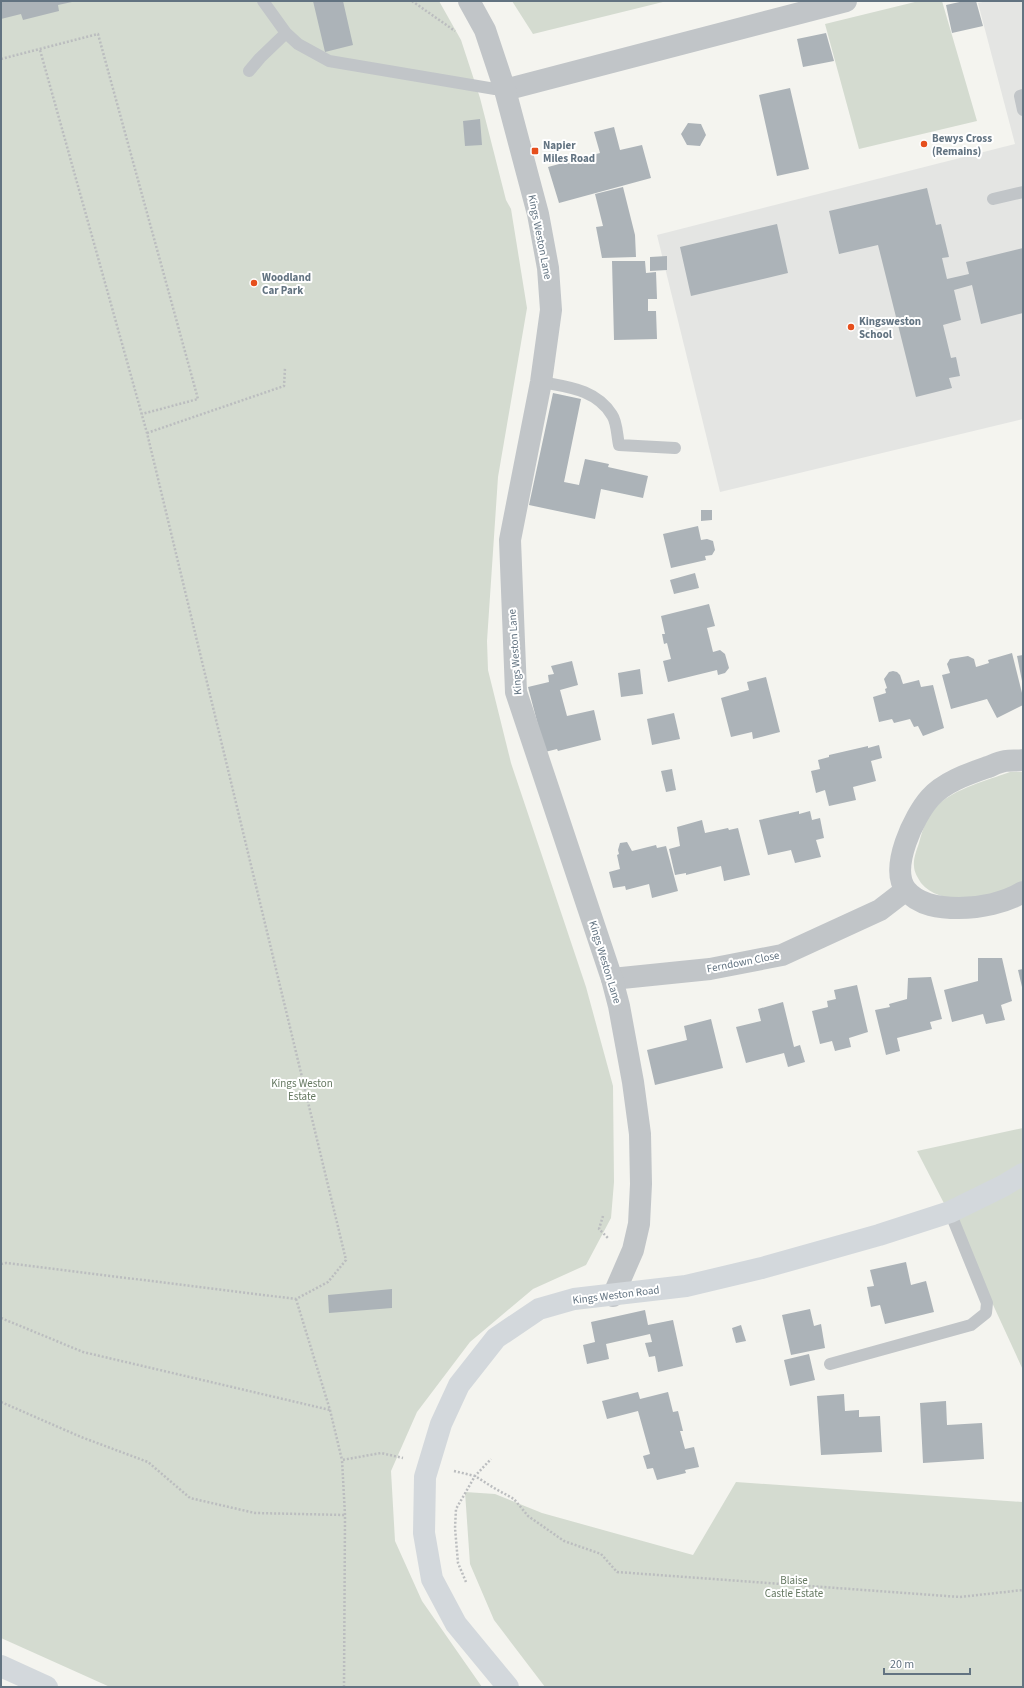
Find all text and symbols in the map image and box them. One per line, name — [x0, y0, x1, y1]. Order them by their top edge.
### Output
place label: Bewys Cross (Remains) — [932, 131, 992, 159]
place label: Napier Miles Road — [543, 138, 595, 166]
marker: Bewys Cross (Remains) — [919, 139, 929, 149]
marker: Napier Miles Road — [530, 146, 540, 156]
street label: Kings Weston Lane — [524, 193, 556, 281]
place label: Woodland Car Park — [262, 270, 311, 298]
marker: Woodland Car Park — [249, 278, 259, 288]
place label: Kingsweston School — [859, 314, 921, 342]
marker: Kingsweston School — [846, 322, 856, 332]
street label: Kings Weston Lane — [504, 608, 525, 695]
street label: Kings Weston Lane — [585, 919, 625, 1006]
street label: Ferndown Close — [705, 947, 781, 976]
park label: Kings Weston Estate — [271, 1076, 333, 1104]
street label: Kings Weston Road — [572, 1282, 660, 1308]
park label: Blaise Castle Estate — [765, 1573, 824, 1601]
scale bar — [884, 1650, 970, 1676]
text: 20 m — [890, 1656, 914, 1673]

